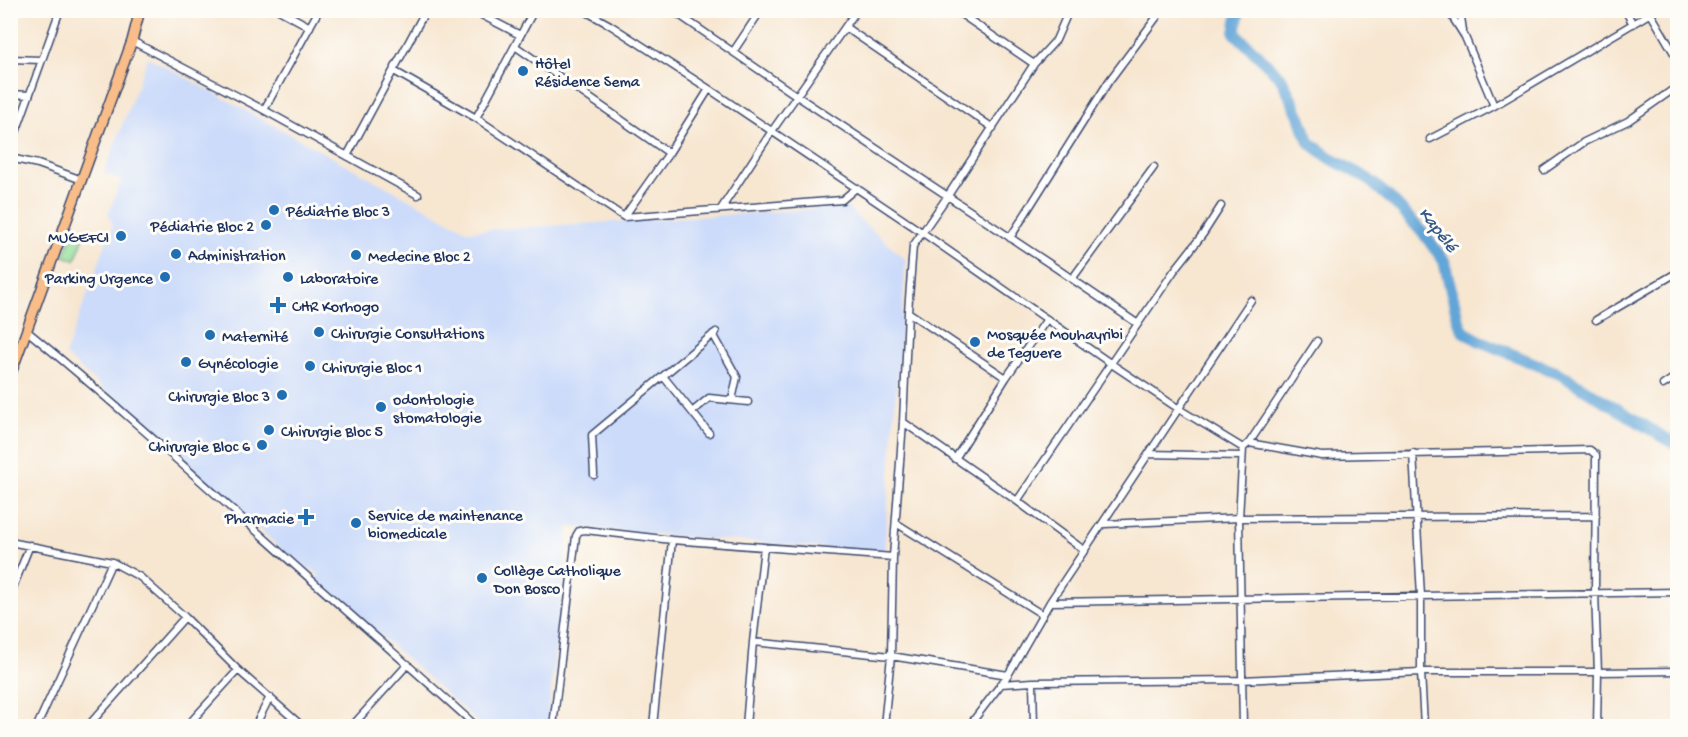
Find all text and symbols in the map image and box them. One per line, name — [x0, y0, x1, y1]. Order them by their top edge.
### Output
place label: Hôtel Résidence Sema — [535, 56, 641, 93]
marker: Hôtel Résidence Sema — [516, 64, 530, 78]
marker: Pédiatrie Bloc 3 — [267, 203, 281, 217]
place label: Pédiatrie Bloc 3 — [285, 204, 390, 223]
water label: Kapélé — [1413, 204, 1462, 259]
marker: Pédiatrie Bloc 2 — [259, 218, 273, 232]
place label: Pédiatrie Bloc 2 — [149, 219, 254, 238]
marker: MUGEFCI — [114, 229, 128, 243]
place label: MUGEFCI — [48, 230, 109, 249]
marker: Administration — [169, 247, 183, 261]
place label: Administration — [188, 248, 286, 267]
marker: Medecine Bloc 2 — [349, 248, 363, 262]
place label: Medecine Bloc 2 — [368, 249, 471, 268]
marker: Parking Urgence — [158, 270, 172, 284]
marker: Laboratoire — [281, 270, 295, 284]
place label: Parking Urgence — [44, 271, 154, 290]
place label: Laboratoire — [300, 271, 379, 290]
marker: CHR Korhogo — [269, 296, 287, 314]
place label: CHR Korhogo — [292, 299, 379, 318]
marker: Chirurgie Consultations — [312, 325, 326, 339]
place label: Chirurgie Consultations — [331, 326, 485, 345]
place label: Mosquée Mouhayribi de Teguere — [987, 327, 1123, 364]
marker: Maternité — [203, 328, 217, 342]
place label: Maternité — [222, 329, 289, 348]
marker: Mosquée Mouhayribi de Teguere — [968, 335, 982, 349]
marker: Gynécologie — [179, 355, 193, 369]
place label: Gynécologie — [198, 356, 279, 375]
marker: Chirurgie Bloc 1 — [303, 359, 317, 373]
place label: Chirurgie Bloc 1 — [322, 360, 422, 379]
marker: Chirurgie Bloc 3 — [275, 388, 289, 402]
place label: Chirurgie Bloc 3 — [168, 389, 270, 408]
place label: odontologie stomatologie — [393, 392, 482, 429]
marker: odontologie stomatologie — [374, 400, 388, 414]
marker: Chirurgie Bloc 5 — [262, 423, 276, 437]
place label: Chirurgie Bloc 5 — [281, 424, 383, 443]
marker: Chirurgie Bloc 6 — [255, 438, 269, 452]
place label: Chirurgie Bloc 6 — [148, 439, 251, 458]
place label: Service de maintenance biomedicale — [368, 508, 523, 545]
marker: Pharmacie — [299, 510, 313, 524]
place label: Pharmacie — [224, 511, 295, 530]
marker: Service de maintenance biomedicale — [349, 516, 363, 530]
place label: Collège Catholique Don Bosco — [493, 563, 621, 600]
marker: Collège Catholique Don Bosco — [475, 571, 489, 585]

